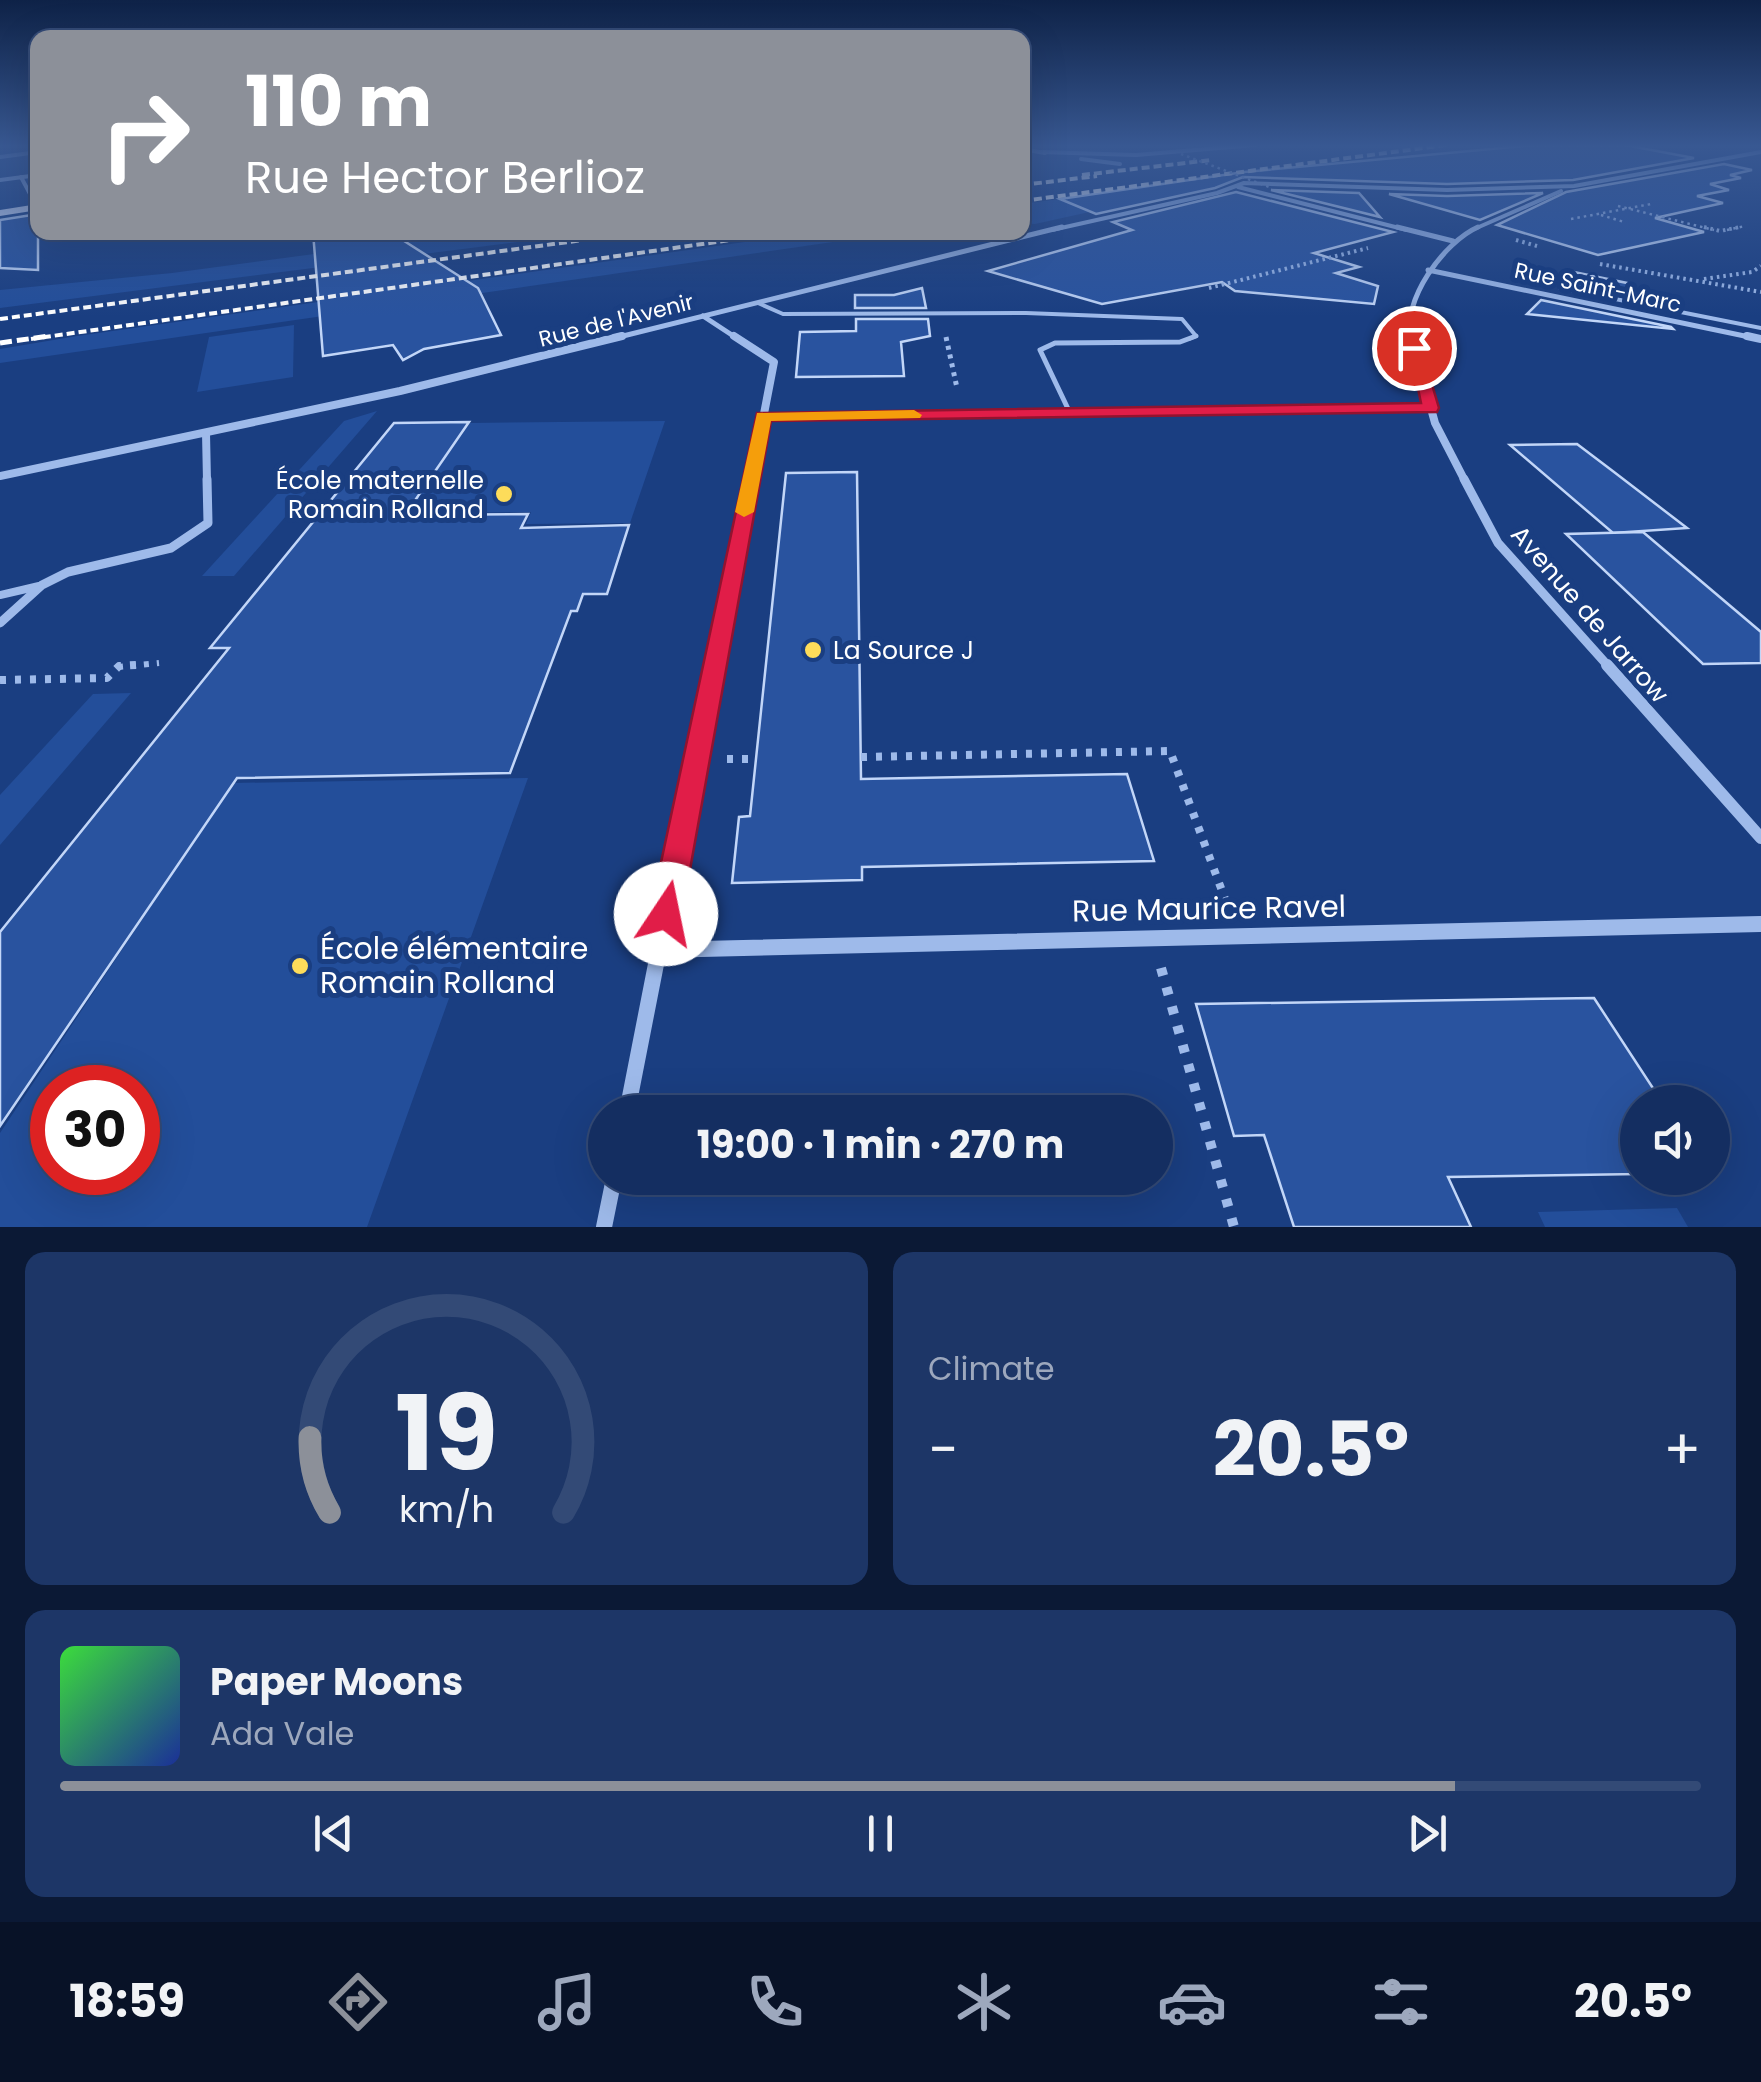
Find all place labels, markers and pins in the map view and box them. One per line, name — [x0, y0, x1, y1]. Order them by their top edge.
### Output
pin — [1372, 306, 1457, 391]
place label: École maternelle Romain Rolland — [276, 463, 484, 527]
marker: École maternelle Romain Rolland — [493, 483, 515, 505]
place label: La Source J — [833, 633, 974, 668]
marker: La Source J — [802, 639, 824, 661]
place label: École élémentaire Romain Rolland — [320, 927, 588, 1004]
marker: École élémentaire Romain Rolland — [289, 955, 311, 977]

